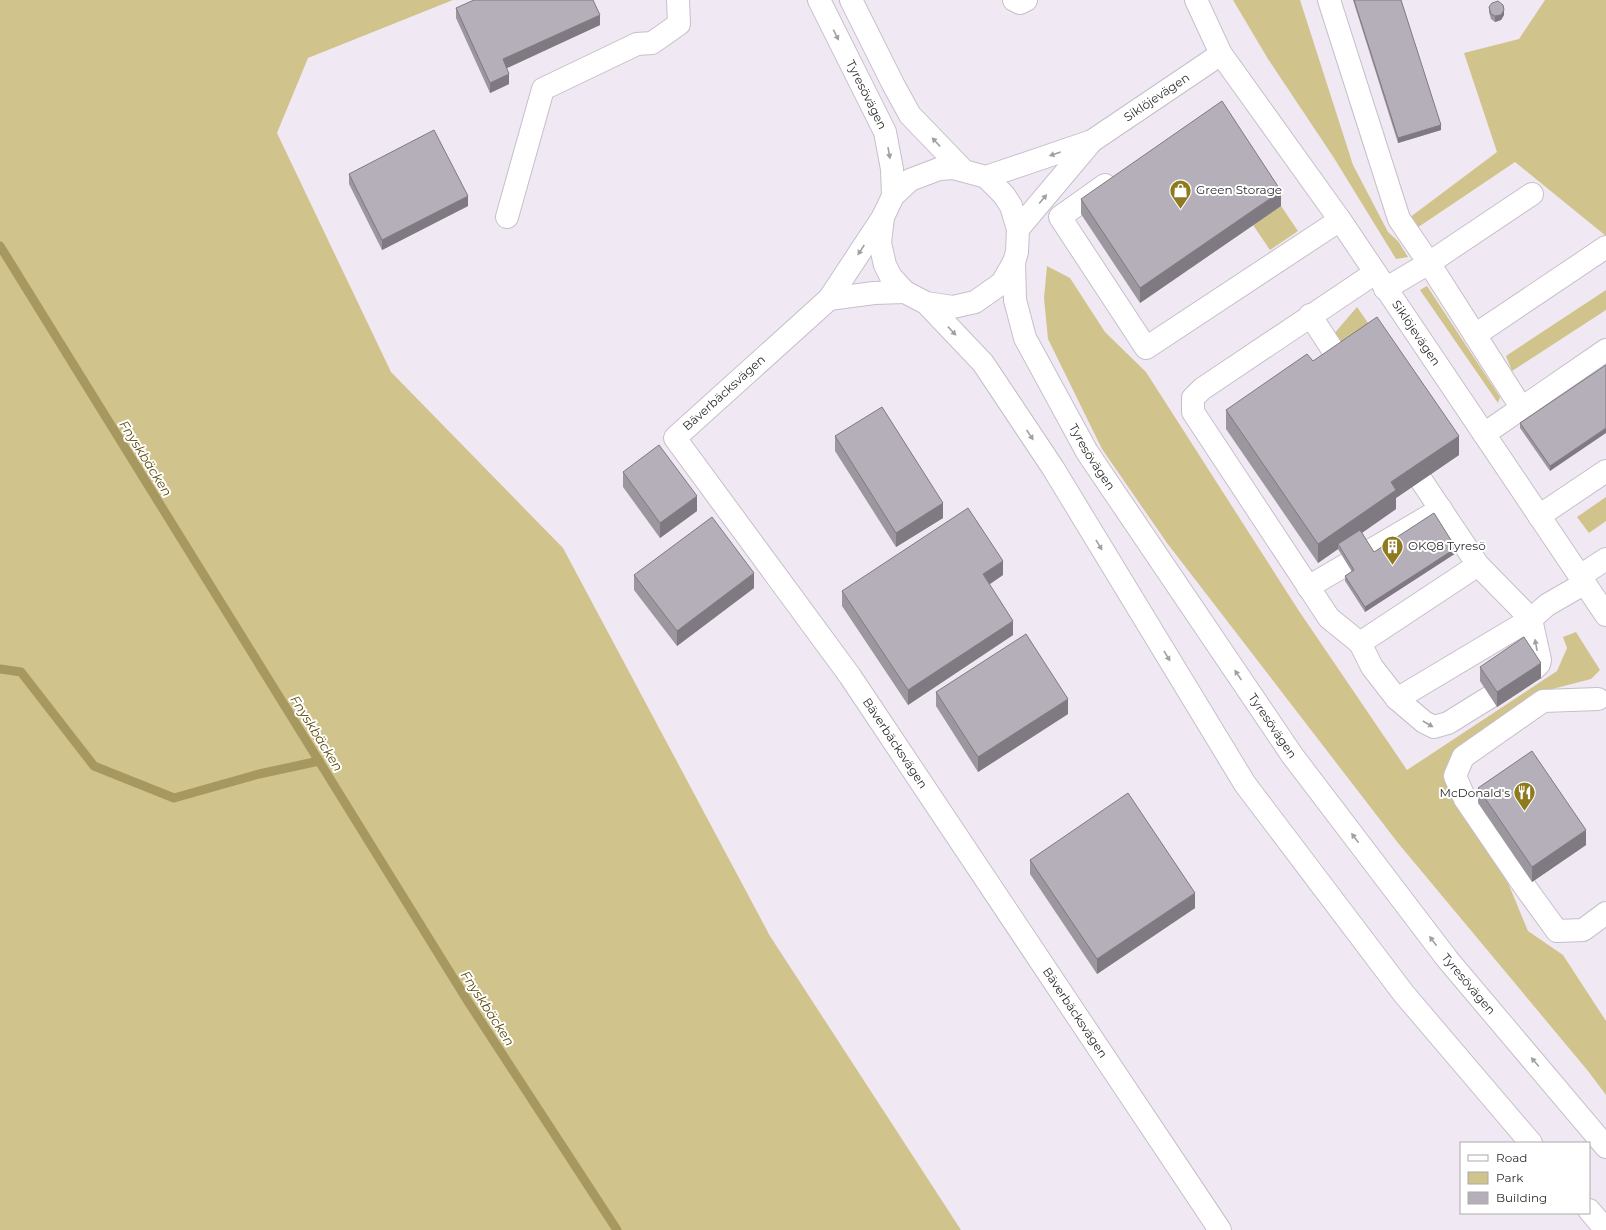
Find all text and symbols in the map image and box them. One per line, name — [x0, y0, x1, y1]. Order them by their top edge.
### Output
one-way arrow — [833, 29, 839, 41]
street label: Tyresövägen — [843, 57, 890, 132]
street label: Siklöjevägen — [1121, 69, 1192, 124]
one-way arrow — [931, 137, 941, 147]
one-way arrow — [886, 147, 892, 159]
one-way arrow — [1048, 151, 1060, 157]
shop icon: Green Storage — [1168, 177, 1194, 210]
place label: Green Storage — [1196, 182, 1282, 197]
one-way arrow — [1039, 194, 1048, 205]
one-way arrow — [857, 244, 865, 255]
street label: Siklöjevägen — [1389, 297, 1444, 368]
one-way arrow — [948, 326, 957, 336]
street label: Bäverbäcksvägen — [679, 352, 768, 434]
water label: Fnyskbäcken — [116, 417, 176, 499]
street label: Tyresövägen — [1066, 421, 1119, 493]
one-way arrow — [1026, 430, 1034, 440]
building icon: OKQ8 Tyresö — [1379, 533, 1405, 566]
place label: OKQ8 Tyresö — [1408, 538, 1486, 553]
one-way arrow — [1096, 539, 1103, 551]
one-way arrow — [1532, 638, 1538, 651]
one-way arrow — [1164, 650, 1171, 662]
one-way arrow — [1234, 670, 1242, 680]
street label: Tyresövägen — [1245, 690, 1300, 761]
water label: Fnyskbäcken — [287, 692, 347, 774]
street label: Bäverbäcksvägen — [860, 695, 931, 791]
one-way arrow — [1422, 720, 1434, 727]
restaurant icon: McDonald's — [1512, 780, 1538, 813]
place label: McDonald's — [1440, 785, 1510, 800]
one-way arrow — [1351, 832, 1359, 843]
one-way arrow — [1429, 936, 1437, 947]
street label: Tyresövägen — [1439, 950, 1499, 1017]
street label: Bäverbäcksvägen — [1040, 964, 1111, 1061]
water label: Fnyskbäcken — [458, 967, 518, 1049]
one-way arrow — [1530, 1057, 1539, 1068]
legend — [1460, 1142, 1590, 1214]
text: Road — [1496, 1150, 1527, 1165]
text: Park — [1496, 1170, 1524, 1185]
text: Building — [1496, 1190, 1547, 1205]

